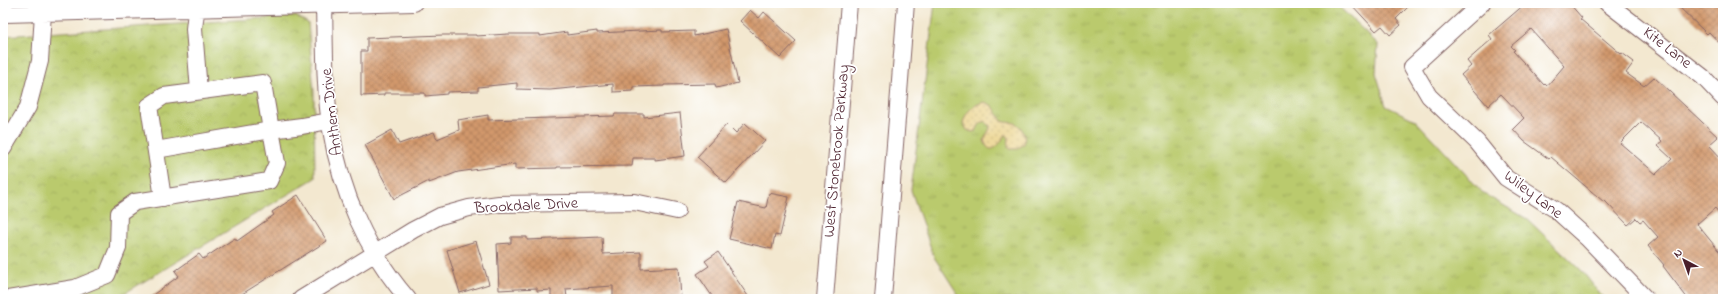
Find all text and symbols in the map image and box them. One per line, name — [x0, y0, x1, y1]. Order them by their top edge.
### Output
street label: Kite Lane — [1637, 21, 1697, 75]
street label: West Stonebrook Parkway — [817, 63, 857, 239]
street label: Anthem Drive — [315, 66, 349, 157]
street label: Wiley Lane — [1498, 165, 1568, 226]
street label: Brookdale Drive — [473, 191, 579, 221]
north arrow — [1664, 240, 1704, 280]
text: N — [1670, 245, 1686, 262]

